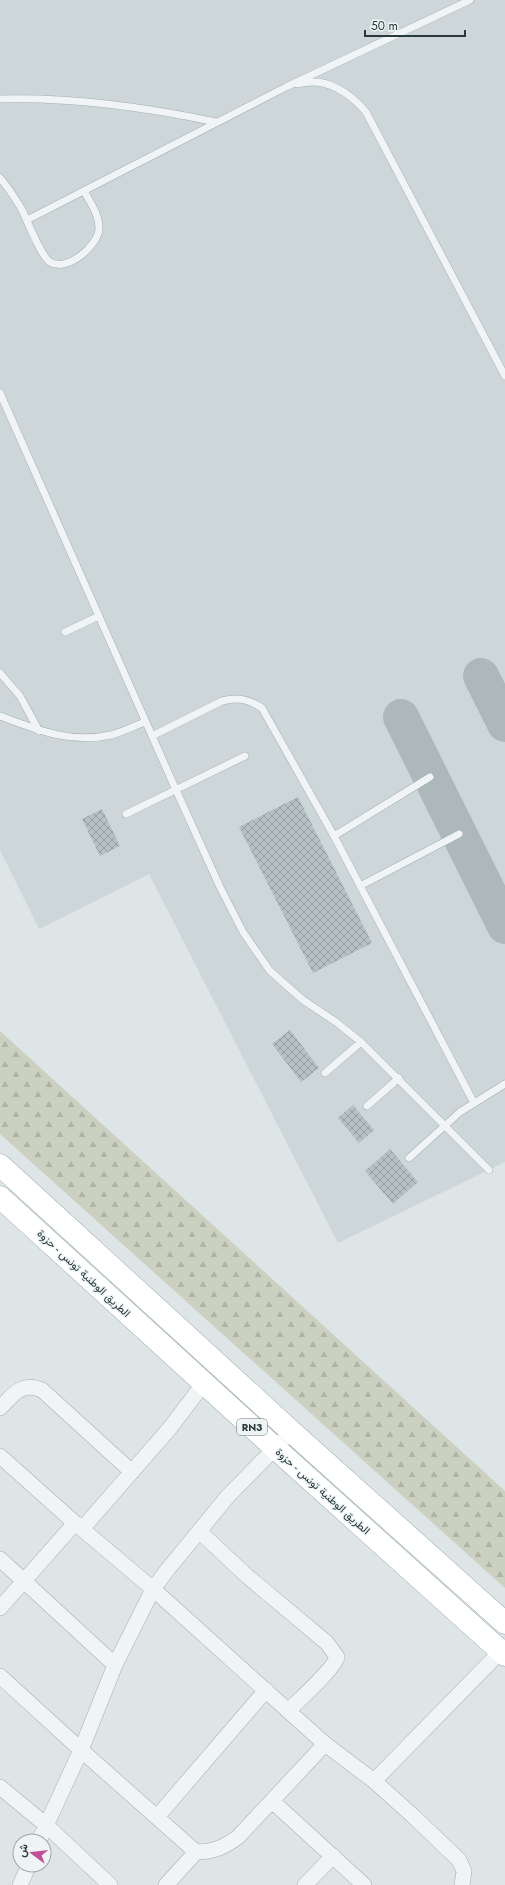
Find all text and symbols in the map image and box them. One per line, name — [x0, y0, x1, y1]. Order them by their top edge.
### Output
scale bar — [365, 12, 465, 38]
text: 50 m — [371, 17, 398, 35]
street label: الطريق الوطنية تونس - حزوة — [34, 1225, 134, 1321]
road number: RN3 — [237, 1419, 267, 1435]
street label: الطريق الوطنية تونس - حزوة — [272, 1444, 374, 1538]
north arrow — [12, 1833, 52, 1873]
text: ش — [13, 1842, 32, 1859]

